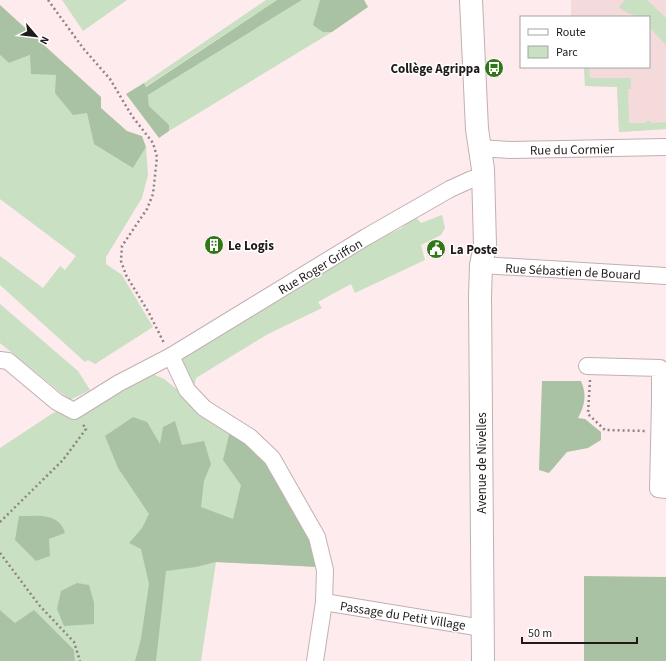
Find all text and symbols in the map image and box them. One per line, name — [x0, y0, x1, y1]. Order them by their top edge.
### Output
north arrow — [16, 16, 56, 56]
legend — [520, 16, 650, 68]
text: Route — [556, 24, 586, 41]
text: N — [36, 34, 53, 47]
text: Parc — [556, 44, 578, 61]
bus stop icon: Collège Agrippa — [483, 57, 505, 79]
place label: Collège Agrippa — [390, 60, 480, 78]
street label: Rue du Cormier — [530, 140, 615, 160]
building icon: Le Logis — [203, 234, 225, 256]
street label: Rue Roger Griffon — [275, 235, 366, 299]
place label: Le Logis — [228, 237, 274, 255]
public building icon: La Poste — [425, 238, 447, 260]
place label: La Poste — [450, 241, 498, 259]
street label: Rue Sébastien de Bouard — [505, 259, 641, 285]
street label: Avenue de Nivelles — [473, 412, 491, 514]
street label: Passage du Petit Village — [339, 597, 467, 635]
scale bar — [522, 619, 637, 645]
text: 50 m — [528, 625, 552, 642]

